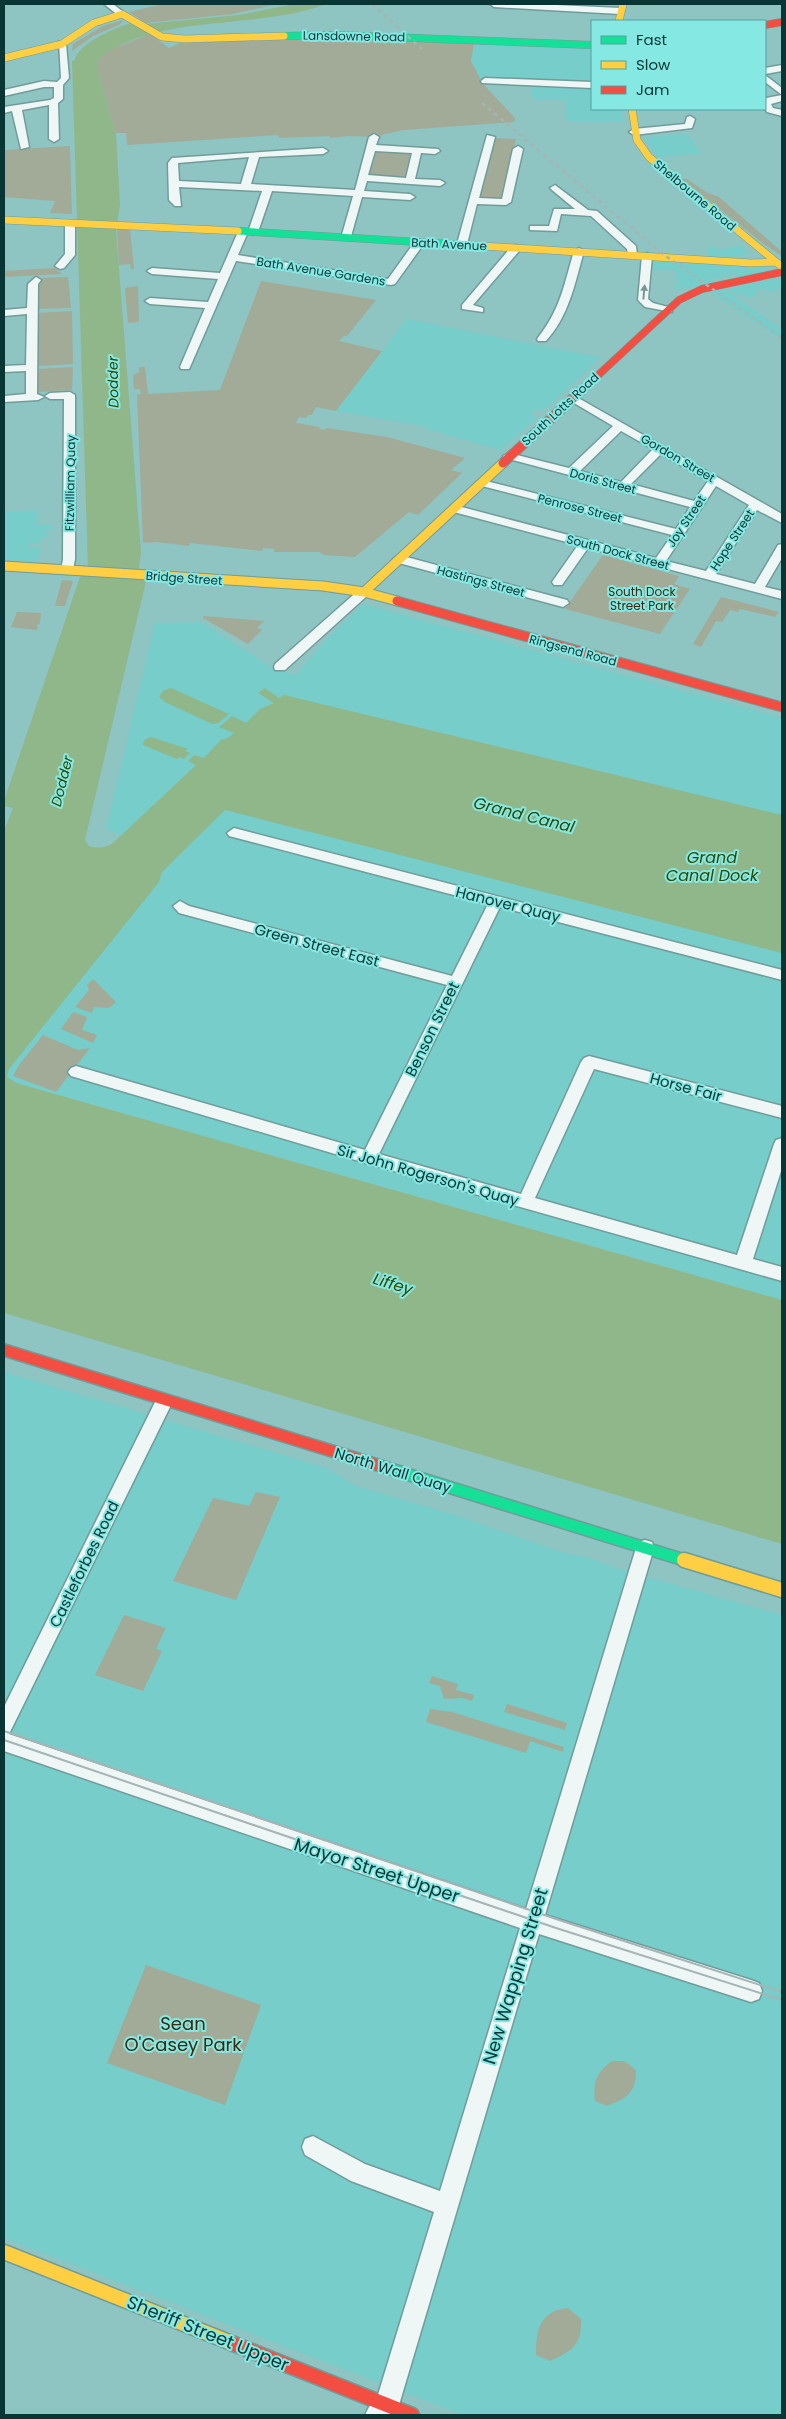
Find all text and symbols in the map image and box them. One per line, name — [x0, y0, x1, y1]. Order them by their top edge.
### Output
legend — [591, 20, 766, 110]
street label: Lansdowne Road — [303, 27, 405, 45]
text: Fast — [636, 29, 667, 50]
text: Slow — [636, 54, 671, 75]
text: Jam — [636, 79, 670, 100]
street label: Shelbourne Road — [650, 156, 740, 234]
street label: Bath Avenue — [411, 234, 487, 254]
street label: Bath Avenue Gardens — [255, 252, 387, 290]
one-way arrow — [640, 283, 648, 299]
water label: Dodder — [103, 355, 123, 408]
street label: South Lotts Road — [518, 369, 602, 449]
street label: Gordon Street — [638, 430, 718, 486]
street label: Fitzwilliam Quay — [61, 435, 79, 531]
street label: Doris Street — [568, 464, 638, 498]
street label: Penrose Street — [536, 489, 624, 527]
street label: Joy Street — [662, 492, 710, 550]
street label: Hope Street — [706, 506, 758, 574]
street label: South Dock Street — [565, 530, 671, 574]
street label: Hastings Street — [435, 561, 527, 601]
street label: Bridge Street — [145, 567, 223, 589]
park label: South Dock Street Park — [608, 583, 676, 614]
street label: Ringsend Road — [527, 630, 619, 670]
water label: Dodder — [46, 753, 78, 809]
water label: Grand Canal — [471, 791, 577, 839]
water label: Grand Canal Dock — [666, 846, 759, 887]
street label: Hanover Quay — [454, 881, 563, 927]
street label: Green Street East — [252, 918, 382, 972]
street label: Benson Street — [400, 978, 464, 1080]
street label: Horse Fair — [648, 1067, 725, 1107]
street label: Sir John Rogerson's Quay — [335, 1139, 522, 1211]
water label: Liffey — [370, 1267, 417, 1301]
street label: North Wall Quay — [332, 1442, 454, 1498]
street label: Castleforbes Road — [44, 1497, 124, 1631]
street label: Mayor Street Upper — [291, 1831, 463, 1909]
street label: New Wapping Street — [476, 1885, 554, 2067]
park label: Sean O'Casey Park — [124, 2011, 242, 2057]
street label: Sheriff Street Upper — [123, 2289, 293, 2377]

